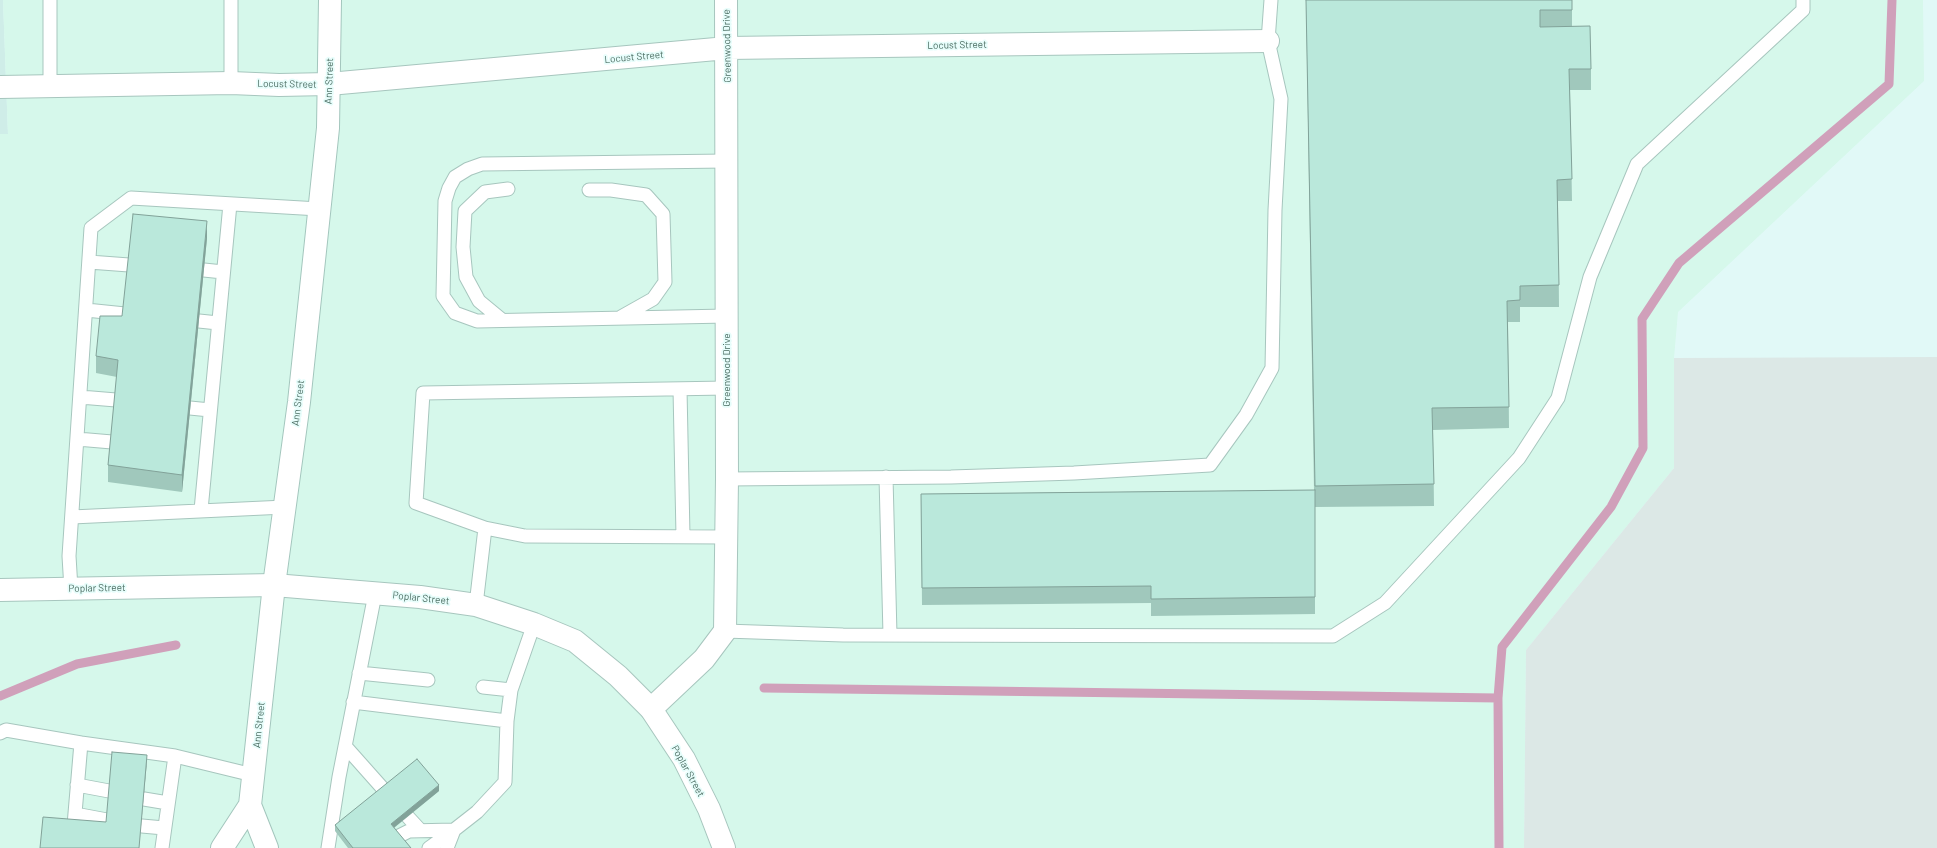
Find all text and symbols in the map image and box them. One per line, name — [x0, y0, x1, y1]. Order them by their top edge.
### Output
street label: Greenwood Drive — [720, 9, 734, 83]
street label: Locust Street — [927, 38, 987, 52]
street label: Locust Street — [604, 48, 664, 66]
street label: Ann Street — [322, 58, 336, 104]
street label: Locust Street — [257, 77, 317, 91]
street label: Greenwood Drive — [721, 333, 733, 407]
street label: Ann Street — [289, 379, 307, 427]
street label: Poplar Street — [68, 582, 126, 594]
street label: Poplar Street — [392, 589, 450, 607]
street label: Ann Street — [251, 701, 267, 749]
street label: Poplar Street — [669, 743, 707, 799]

